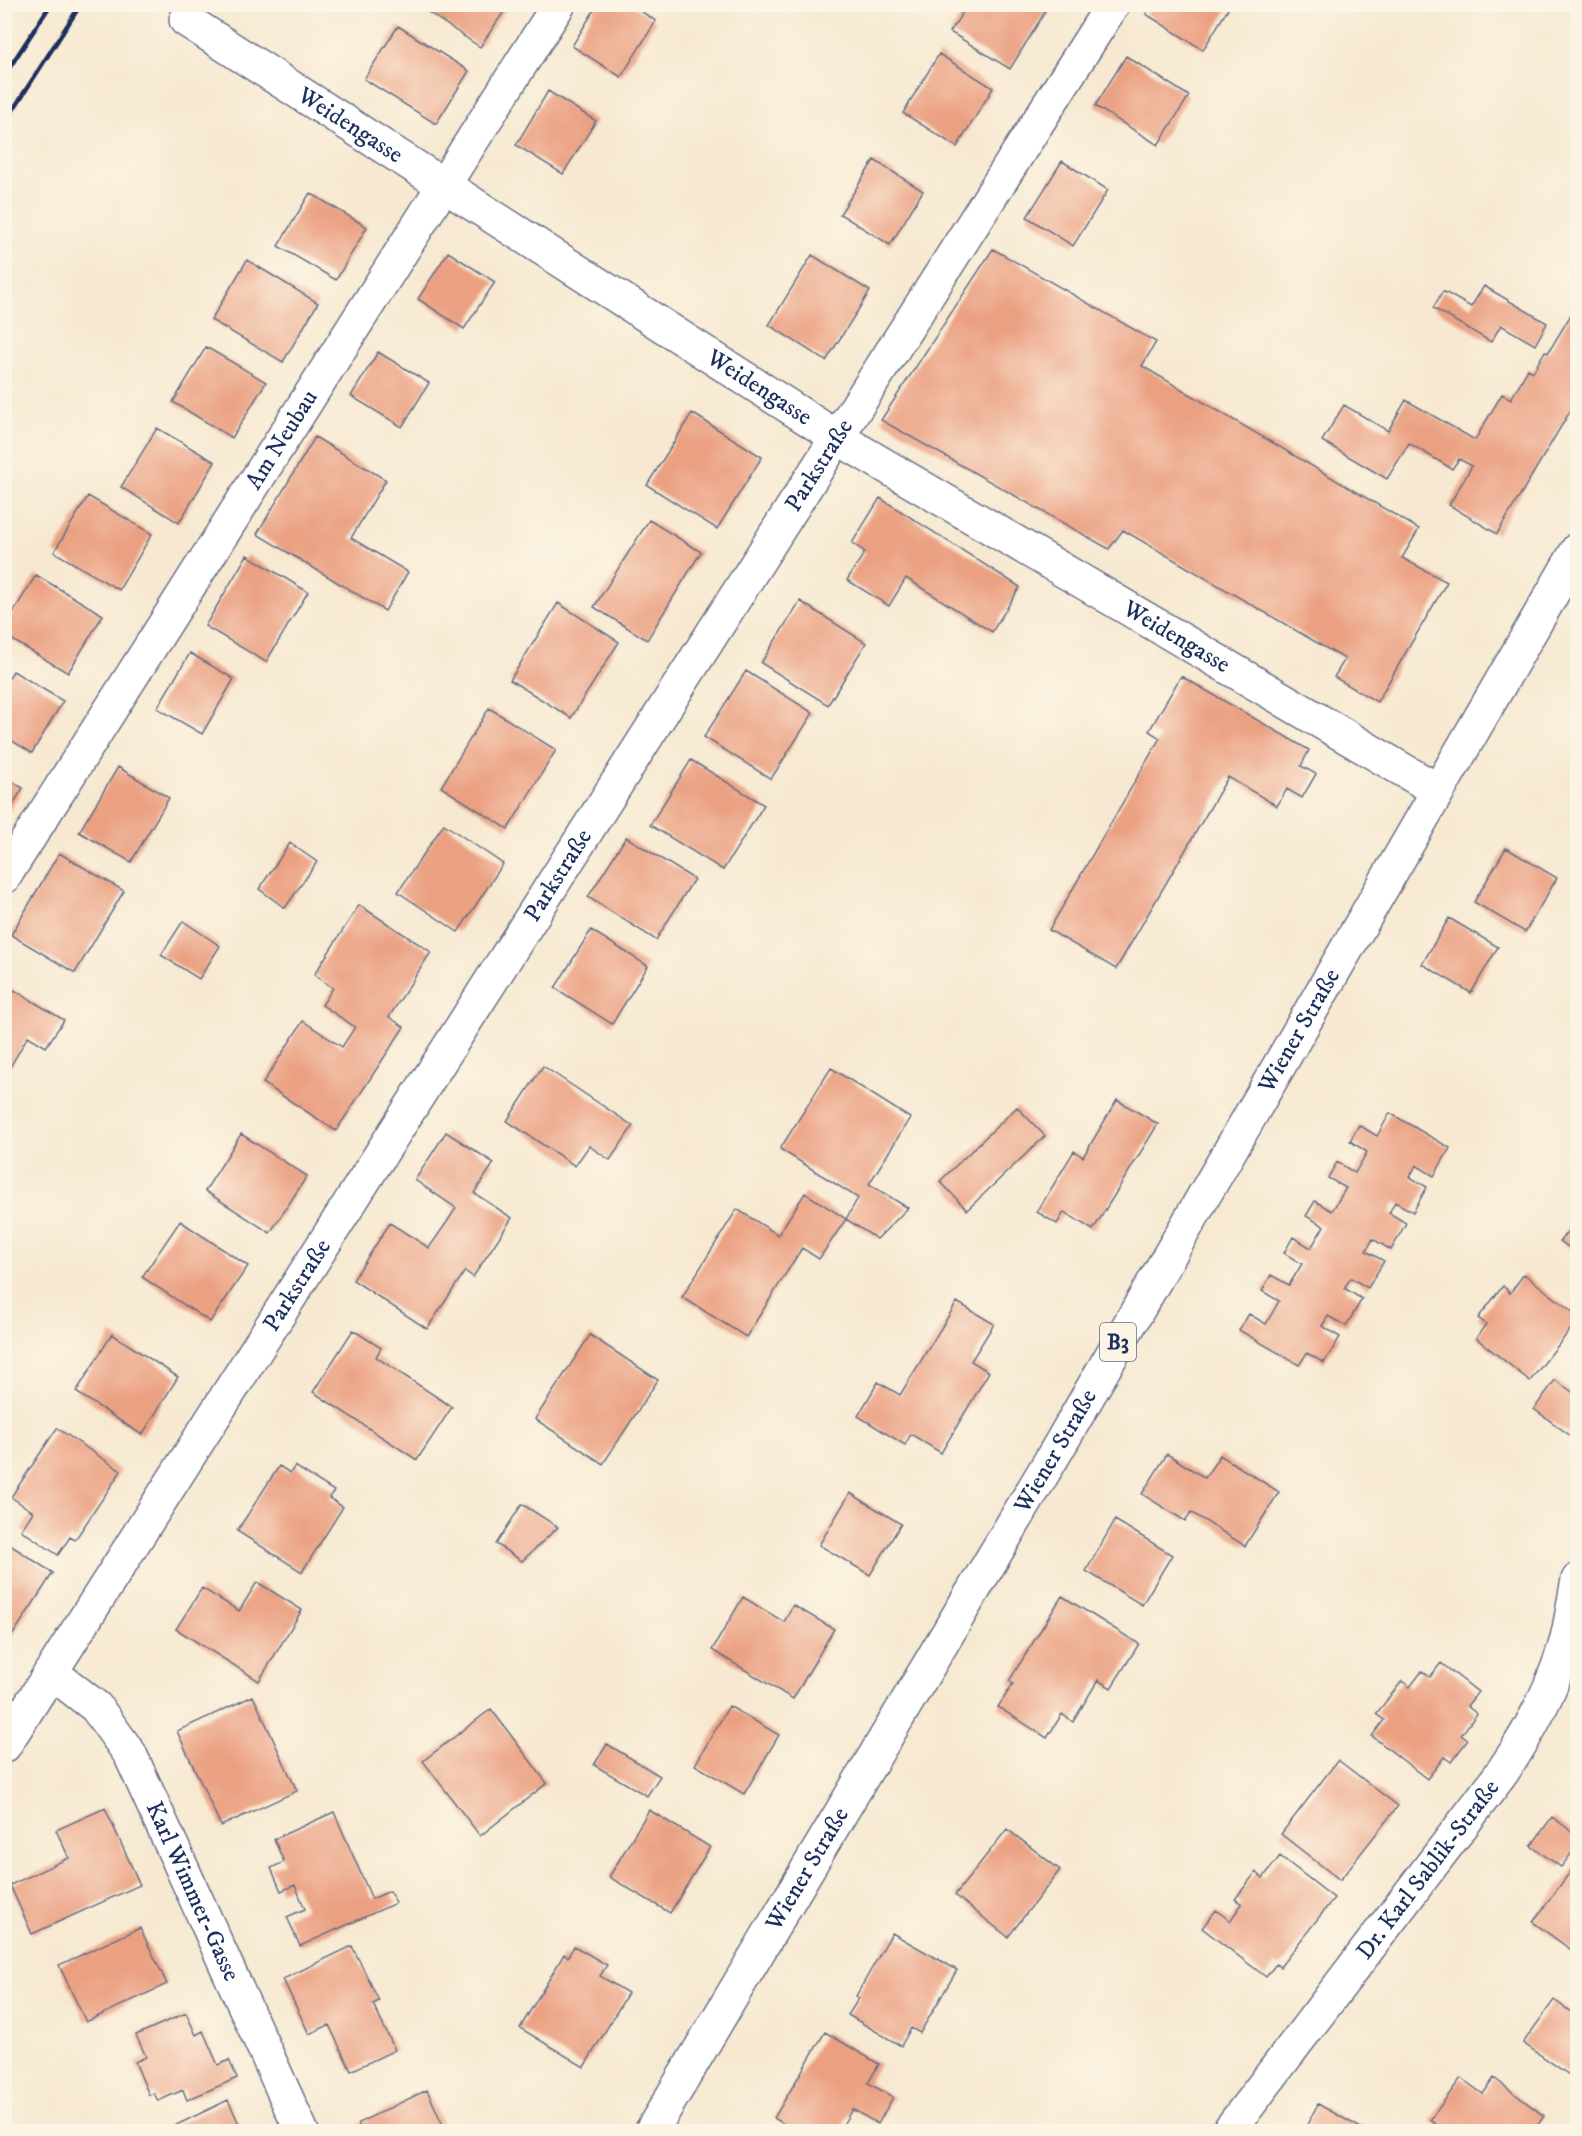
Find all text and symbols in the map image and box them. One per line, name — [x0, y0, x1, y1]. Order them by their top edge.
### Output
street label: Weidengasse — [291, 80, 409, 170]
street label: Weidengasse — [700, 342, 818, 432]
street label: Am Neubau — [239, 384, 325, 495]
street label: Parkstraße — [779, 413, 860, 517]
street label: Weidengasse — [1117, 593, 1235, 680]
street label: Parkstraße — [518, 823, 599, 927]
street label: Wiener Straße — [1251, 963, 1347, 1099]
street label: Parkstraße — [257, 1233, 338, 1337]
road number: B3 — [1100, 1323, 1136, 1361]
street label: Wiener Straße — [1007, 1384, 1104, 1519]
street label: Dr. Karl Sablik-Straße — [1350, 1774, 1506, 1966]
street label: Karl Wimmer-Gasse — [139, 1797, 246, 1986]
street label: Wiener Straße — [759, 1802, 856, 1937]

